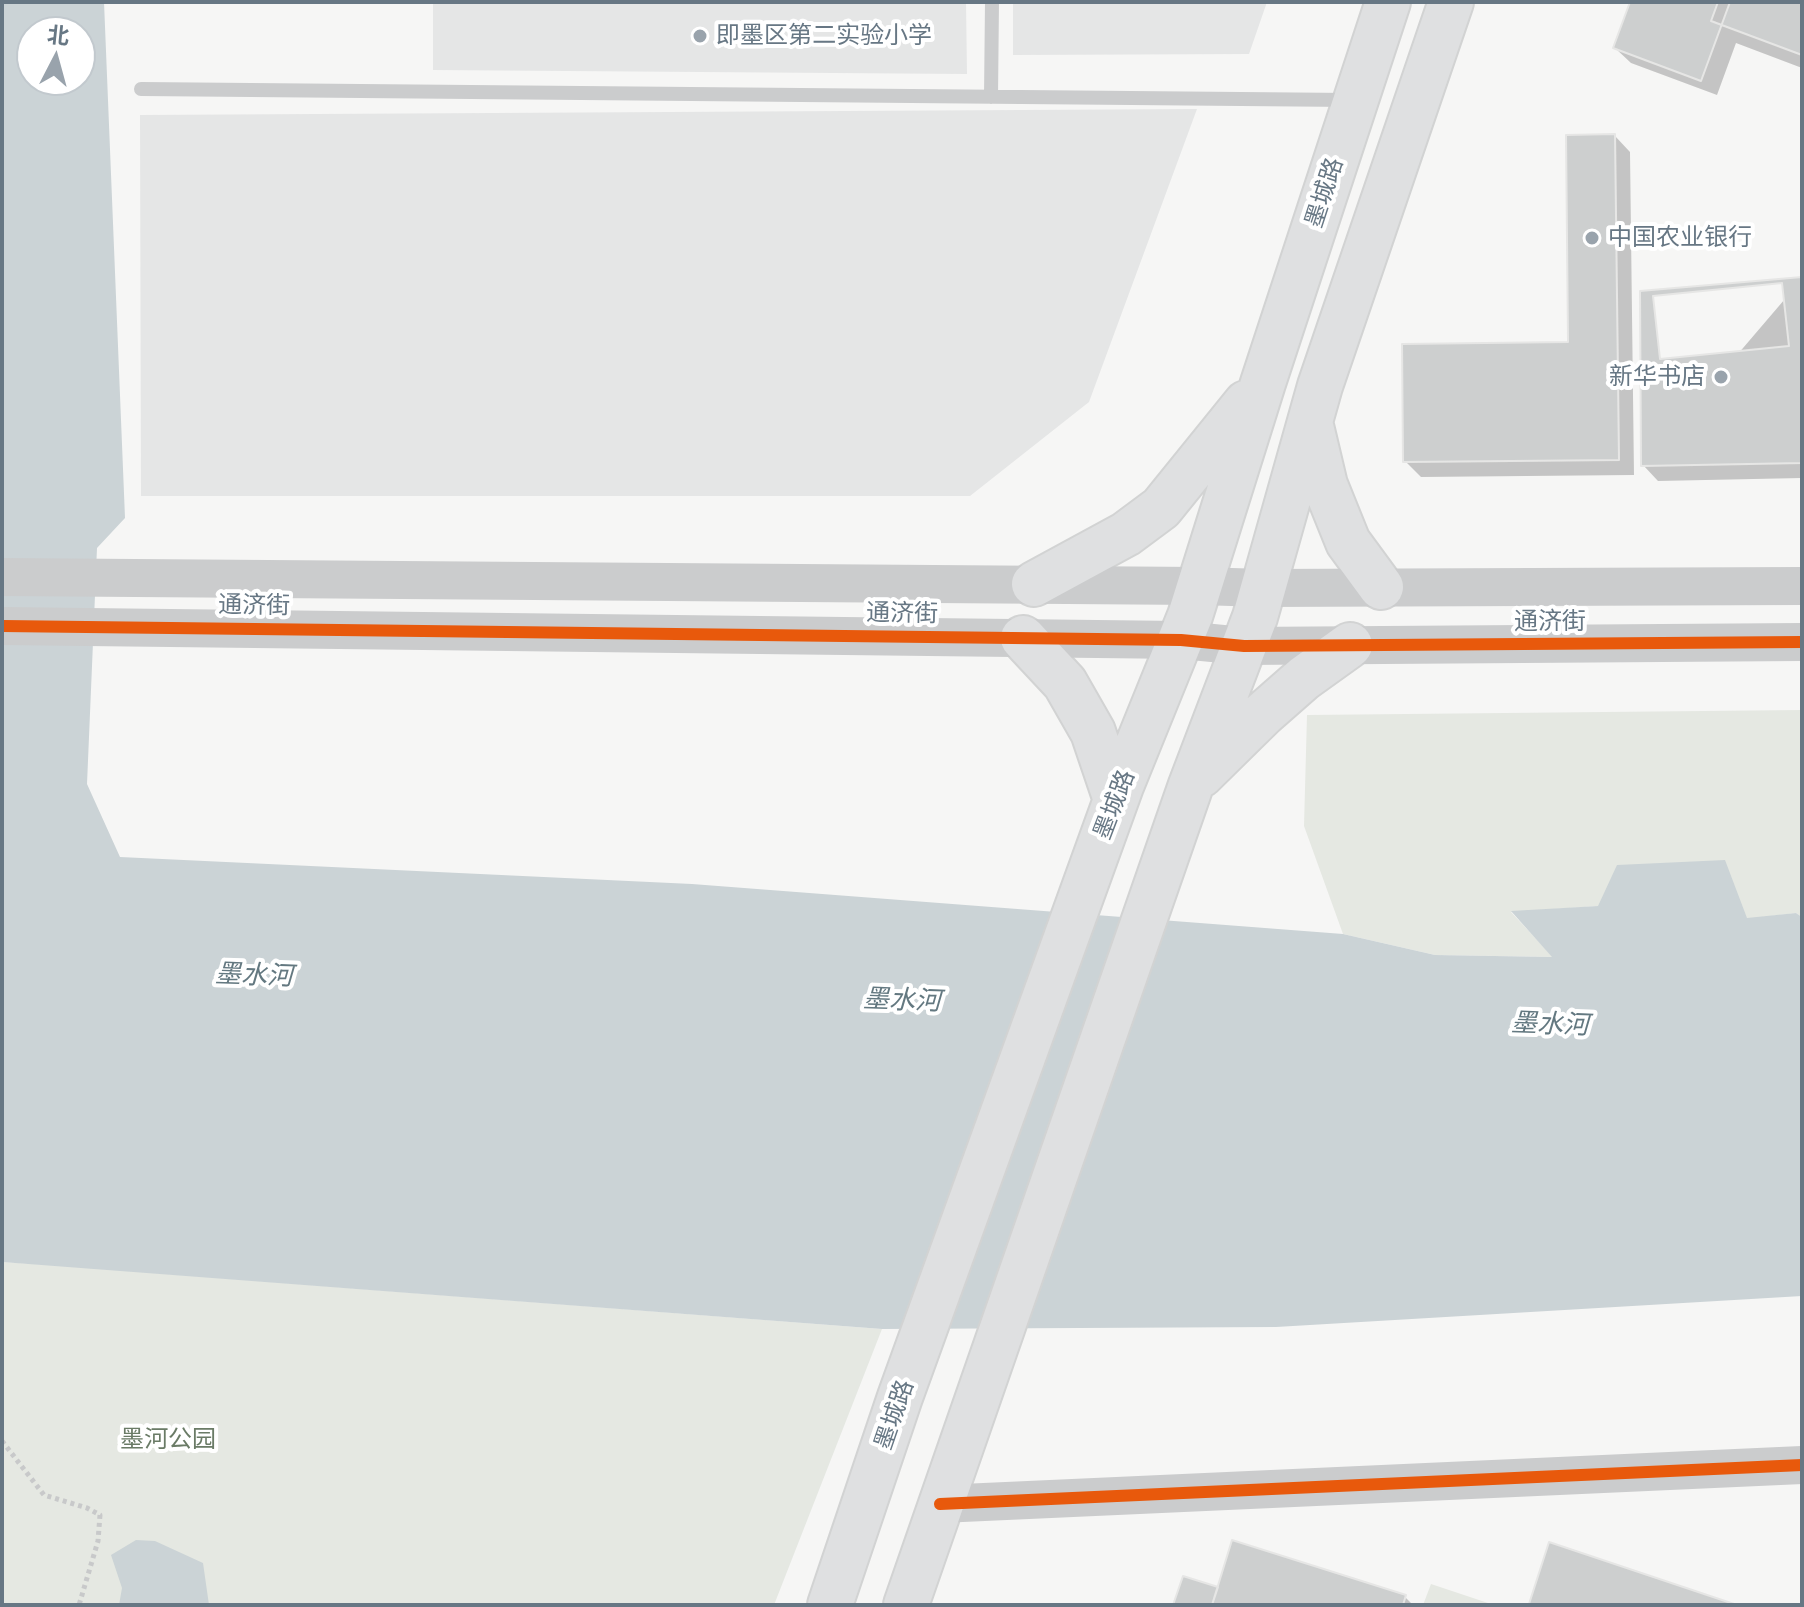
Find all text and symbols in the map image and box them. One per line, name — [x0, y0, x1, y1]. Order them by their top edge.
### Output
north arrow — [16, 16, 96, 96]
text: 北 — [46, 18, 71, 50]
place label: 即墨区第二实验小学 — [716, 22, 932, 50]
marker: 即墨区第二实验小学 — [691, 27, 709, 45]
street label: 墨城路 — [1300, 154, 1350, 232]
place label: 中国农业银行 — [1608, 224, 1752, 252]
marker: 中国农业银行 — [1583, 229, 1601, 247]
place label: 新华书店 — [1609, 363, 1705, 391]
marker: 新华书店 — [1712, 368, 1730, 386]
street label: 通济街 — [218, 591, 290, 621]
street label: 通济街 — [866, 599, 938, 629]
street label: 通济街 — [1514, 608, 1586, 636]
street label: 墨城路 — [1089, 766, 1141, 844]
water label: 墨水河 — [214, 959, 294, 993]
water label: 墨水河 — [862, 984, 942, 1018]
water label: 墨水河 — [1510, 1008, 1590, 1042]
street label: 墨城路 — [870, 1376, 920, 1454]
park label: 墨河公园 — [120, 1426, 216, 1454]

